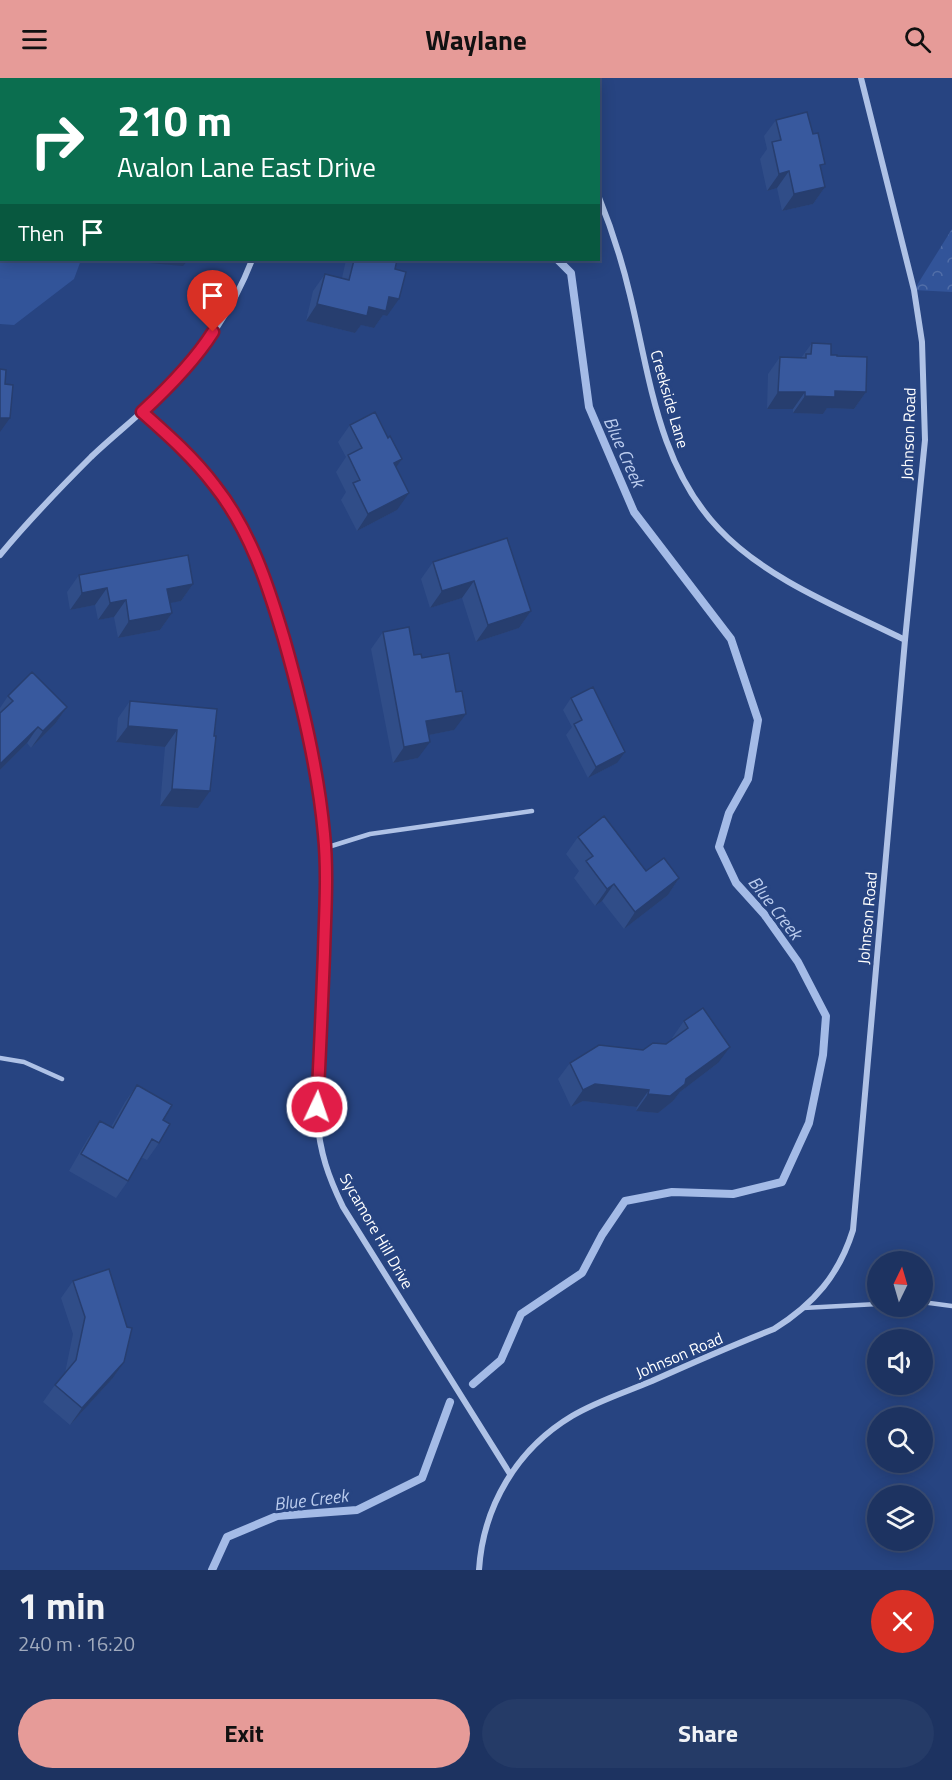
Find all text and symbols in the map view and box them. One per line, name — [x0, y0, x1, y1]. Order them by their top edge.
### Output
text: Waylane — [425, 19, 527, 60]
icon: menu — [18, 23, 51, 56]
icon: search — [901, 23, 934, 56]
text: 210 m — [117, 88, 232, 152]
icon: right — [18, 102, 96, 180]
text: Avalon Lane East Drive — [117, 146, 376, 187]
text: Then — [18, 216, 64, 250]
icon: arrive — [76, 216, 109, 249]
pin — [187, 270, 238, 332]
icon: arrive — [196, 279, 229, 312]
street label: Creekside Lane — [645, 347, 695, 451]
street label: Johnson Road — [894, 387, 922, 481]
water label: Blue Creek — [597, 412, 653, 493]
water label: Blue Creek — [742, 870, 810, 947]
street label: Johnson Road — [851, 871, 883, 965]
position arrow — [285, 1075, 349, 1139]
street label: Sycamore Hill Drive — [334, 1169, 420, 1293]
north arrow — [867, 1251, 933, 1317]
map controls — [867, 1251, 933, 1551]
street label: Johnson Road — [632, 1326, 726, 1384]
button: sound — [867, 1329, 933, 1395]
button: search — [867, 1407, 933, 1473]
water label: Blue Creek — [272, 1481, 352, 1517]
button: layers — [867, 1485, 933, 1551]
text: 1 min — [18, 1578, 105, 1633]
button: close — [871, 1590, 934, 1653]
text: 240 m · 16:20 — [18, 1628, 135, 1659]
button: Exit — [18, 1699, 470, 1768]
button: Share — [482, 1699, 934, 1768]

